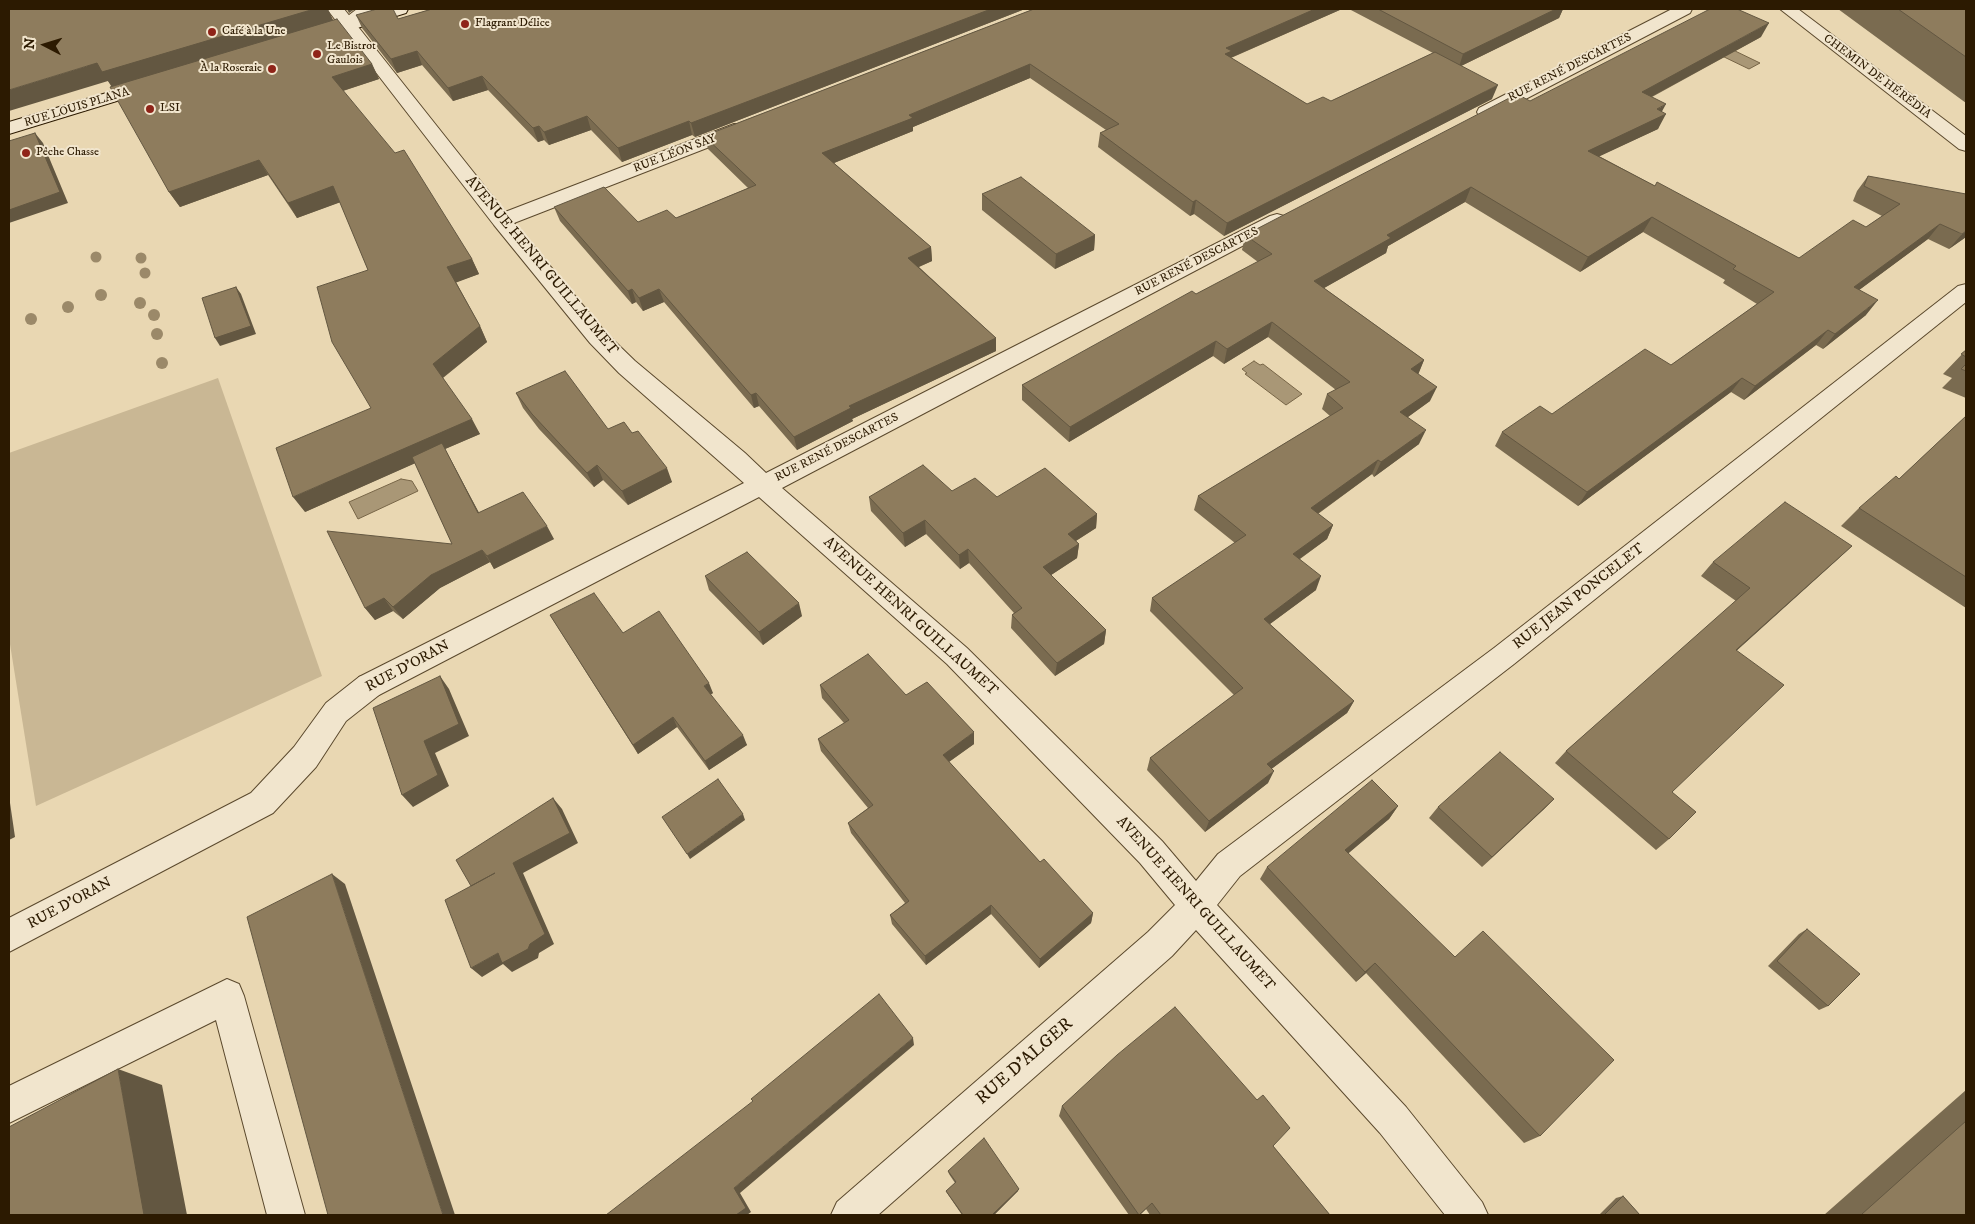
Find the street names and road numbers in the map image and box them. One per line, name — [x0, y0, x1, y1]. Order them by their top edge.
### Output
street label: RUE RENÉ DESCARTES — [1506, 31, 1634, 105]
street label: CHEMIN DE HÉRÉDIA — [1820, 32, 1934, 122]
street label: RUE LOUIS PLANA — [23, 85, 131, 131]
street label: RUE LÉON SAY — [632, 132, 718, 176]
street label: AVENUE HENRI GUILLAUMET — [461, 173, 621, 359]
street label: RUE RENÉ DESCARTES — [1133, 225, 1261, 299]
street label: RUE RENÉ DESCARTES — [773, 411, 901, 485]
street label: AVENUE HENRI GUILLAUMET — [819, 534, 1001, 700]
street label: RUE JEAN PONCELET — [1510, 540, 1648, 654]
street label: RUE D'ORAN — [363, 637, 453, 697]
street label: AVENUE HENRI GUILLAUMET — [1112, 813, 1278, 995]
street label: RUE D'ORAN — [25, 874, 115, 934]
street label: RUE D'ALGER — [972, 1014, 1078, 1110]

